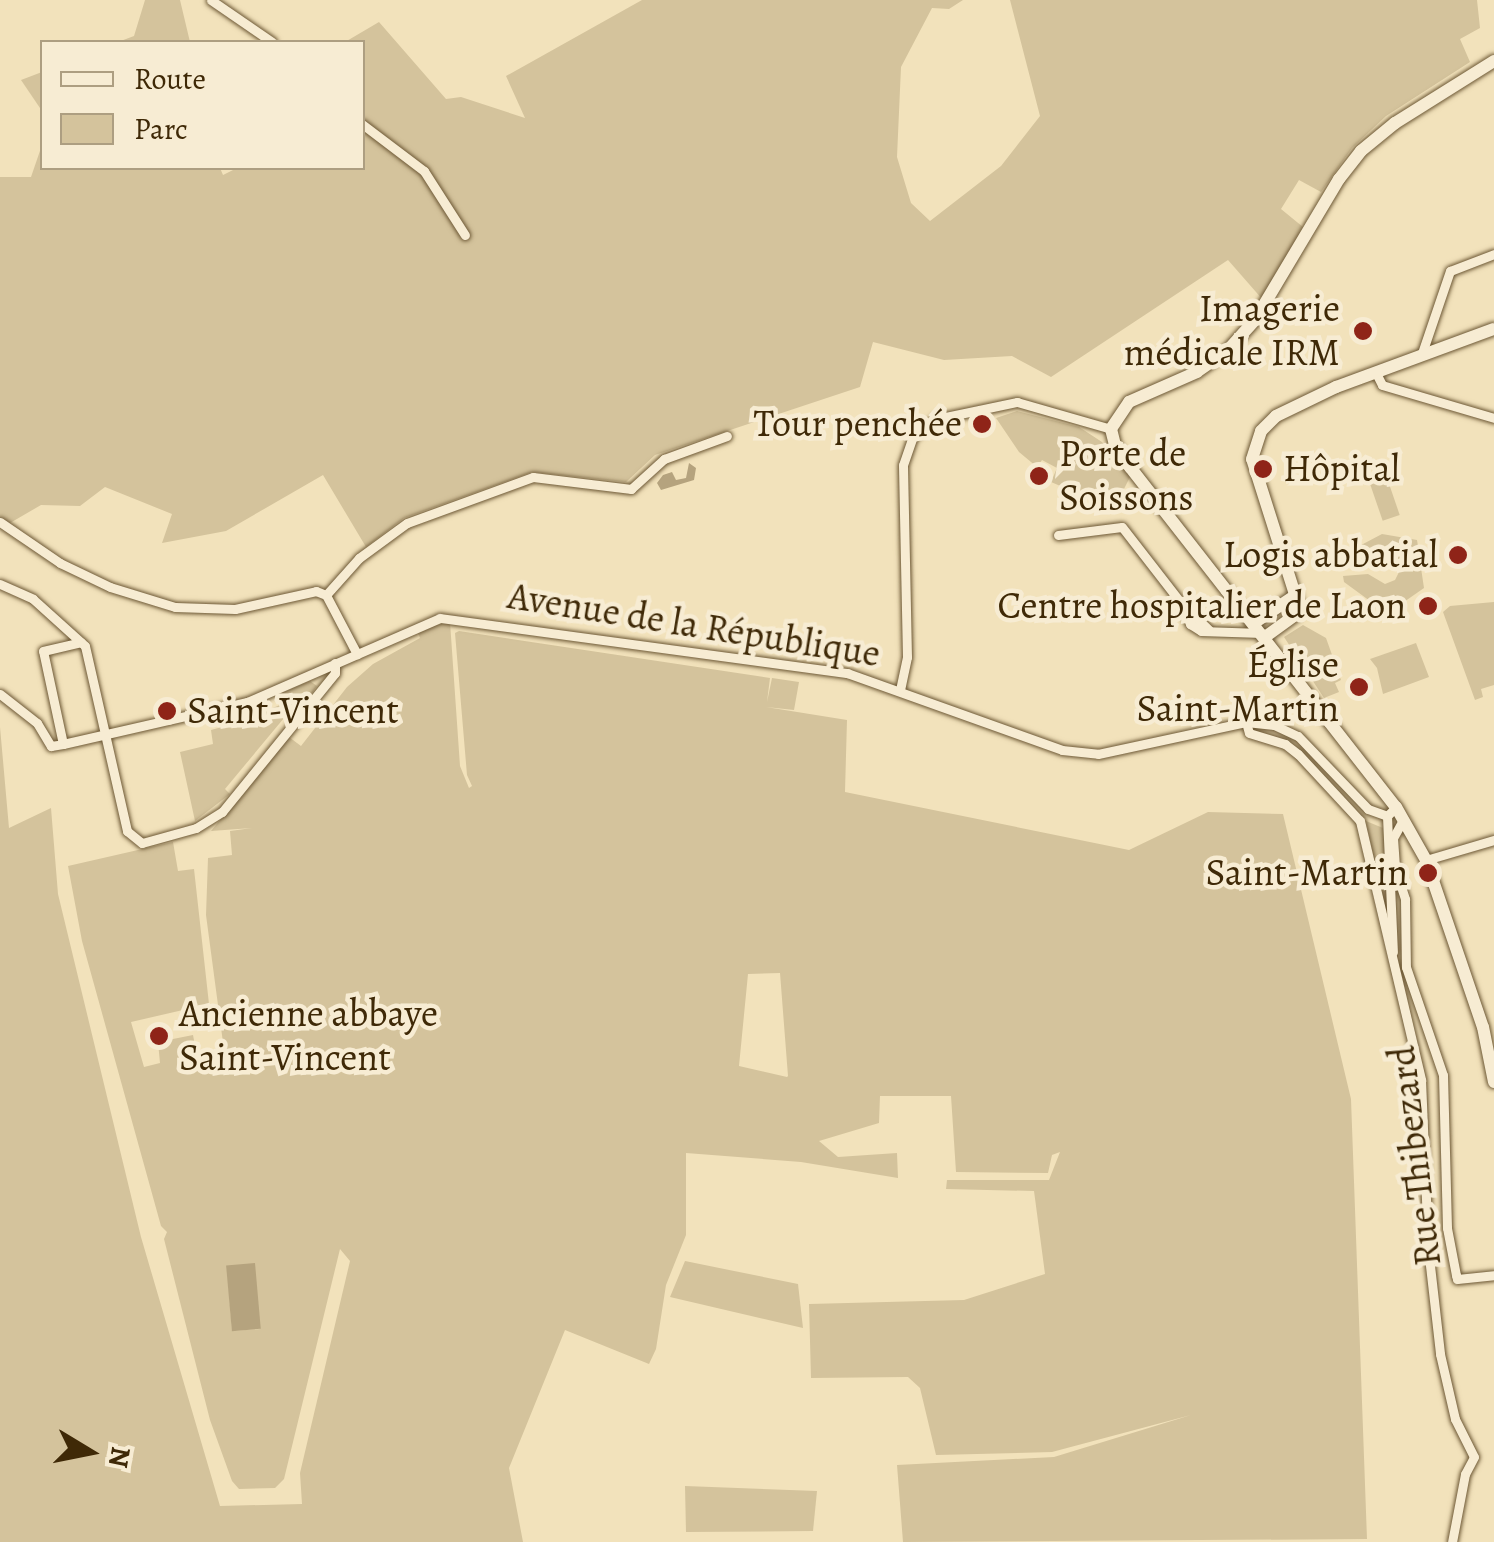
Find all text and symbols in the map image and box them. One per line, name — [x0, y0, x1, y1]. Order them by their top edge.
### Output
legend — [40, 40, 365, 170]
text: Route — [134, 59, 206, 99]
text: Parc — [134, 109, 188, 149]
place label: Imagerie médicale IRM — [1124, 286, 1340, 376]
marker: Imagerie médicale IRM — [1350, 318, 1376, 344]
place label: Tour penchée — [754, 401, 962, 447]
marker: Tour penchée — [971, 413, 993, 435]
place label: Porte de Soissons — [1059, 431, 1194, 520]
place label: Hôpital — [1283, 446, 1400, 492]
marker: Hôpital — [1252, 458, 1274, 480]
marker: Porte de Soissons — [1028, 465, 1050, 487]
place label: Logis abbatial — [1223, 532, 1438, 578]
marker: Logis abbatial — [1447, 544, 1469, 566]
street label: Avenue de la République — [505, 573, 883, 677]
place label: Centre hospitalier de Laon — [998, 583, 1406, 629]
marker: Centre hospitalier de Laon — [1415, 593, 1441, 619]
place label: Église Saint-Martin — [1136, 642, 1339, 732]
marker: Église Saint-Martin — [1348, 676, 1370, 698]
place label: Saint-Vincent — [187, 688, 399, 734]
marker: Saint-Vincent — [156, 700, 178, 722]
place label: Saint-Martin — [1205, 850, 1408, 896]
marker: Saint-Martin — [1417, 862, 1439, 884]
place label: Ancienne abbaye Saint-Vincent — [179, 991, 438, 1080]
marker: Ancienne abbaye Saint-Vincent — [148, 1025, 170, 1047]
street label: Rue Thibezard — [1379, 1043, 1451, 1269]
north arrow — [40, 1402, 140, 1502]
text: N — [99, 1444, 140, 1471]

